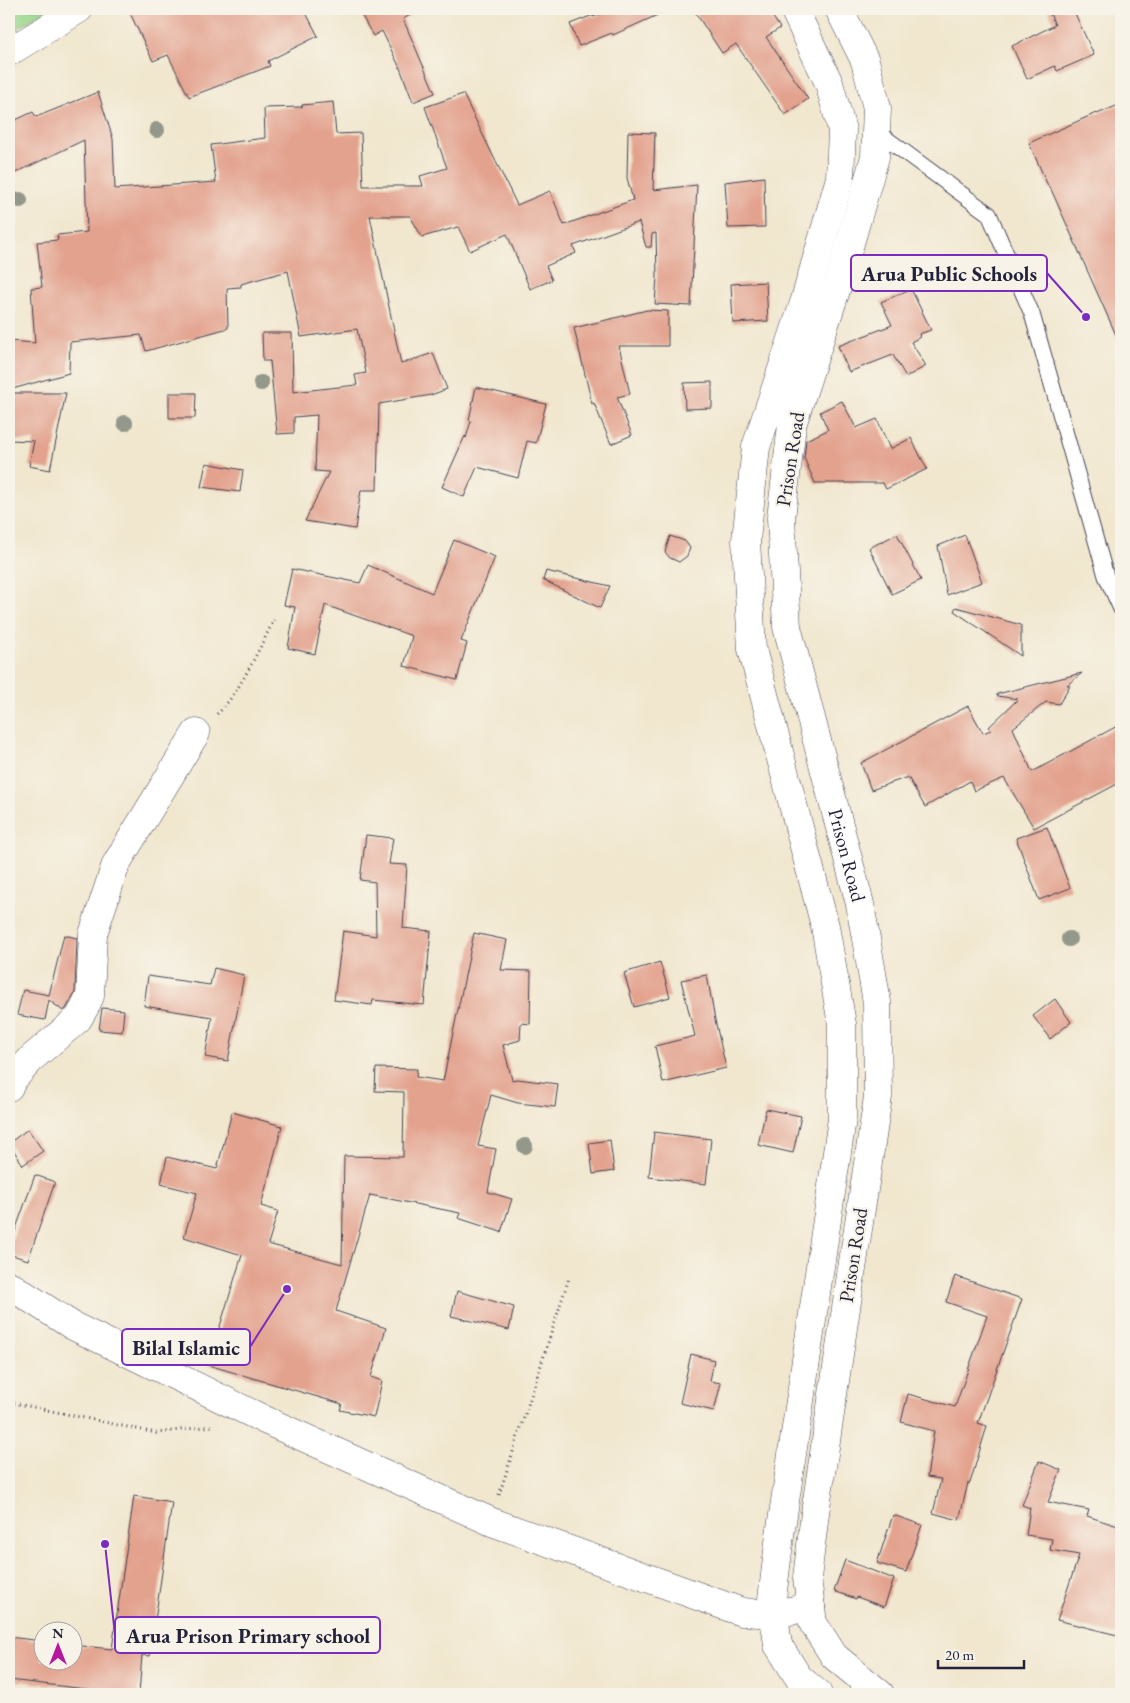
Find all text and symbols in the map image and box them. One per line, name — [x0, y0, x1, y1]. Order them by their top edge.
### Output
callout: Arua Public Schools — [851, 255, 1047, 291]
text: Arua Public Schools — [860, 260, 1037, 287]
street label: Prison Road — [770, 409, 810, 508]
street label: Prison Road — [822, 806, 872, 905]
street label: Prison Road — [833, 1205, 873, 1304]
callout: Bilal Islamic — [122, 1329, 250, 1365]
text: Bilal Islamic — [132, 1334, 240, 1361]
callout: Arua Prison Primary school — [115, 1617, 380, 1653]
north arrow — [32, 1620, 82, 1670]
text: Arua Prison Primary school — [125, 1622, 370, 1649]
text: N — [52, 1624, 64, 1642]
scale bar — [938, 1638, 1024, 1670]
text: 20 m — [945, 1645, 974, 1664]

